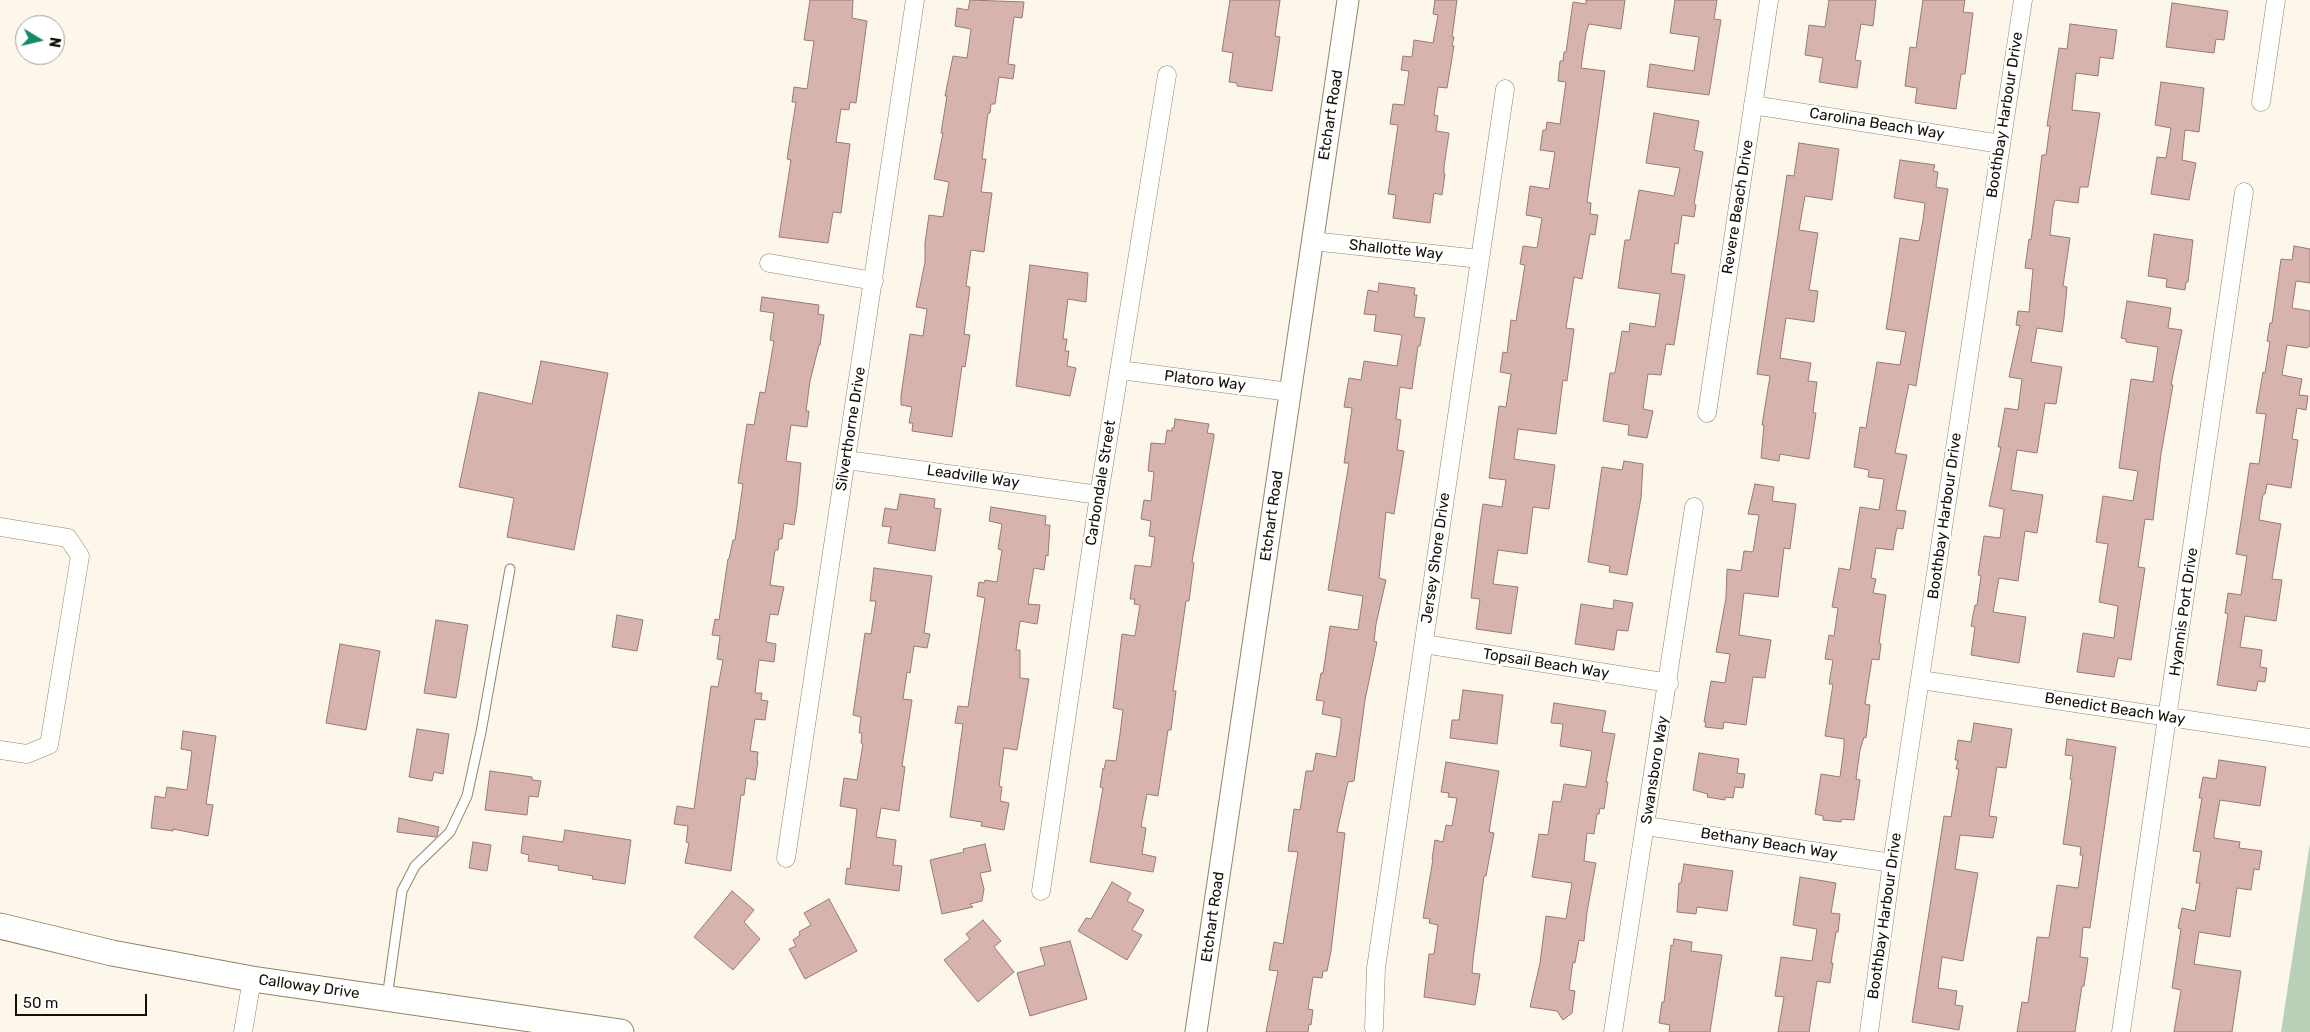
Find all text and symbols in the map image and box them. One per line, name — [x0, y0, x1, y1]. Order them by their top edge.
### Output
north arrow — [15, 15, 65, 65]
street label: Boothbay Harbour Drive — [1983, 31, 2027, 199]
text: N — [45, 36, 64, 49]
street label: Etchart Road — [1315, 69, 1347, 161]
street label: Carolina Beach Way — [1808, 104, 1946, 144]
street label: Revere Beach Drive — [1718, 139, 1758, 275]
street label: Shallotte Way — [1348, 236, 1444, 264]
street label: Silverthorne Drive — [832, 366, 870, 492]
street label: Platoro Way — [1163, 367, 1247, 395]
street label: Carbondale Street — [1082, 419, 1120, 547]
street label: Boothbay Harbour Drive — [1924, 432, 1966, 600]
street label: Leadville Way — [926, 462, 1020, 492]
street label: Etchart Road — [1257, 470, 1287, 562]
street label: Jersey Shore Drive — [1418, 491, 1454, 625]
street label: Hyannis Port Drive — [2166, 547, 2202, 677]
street label: Topsail Beach Way — [1482, 645, 1610, 683]
street label: Benedict Beach Way — [2043, 689, 2187, 729]
street label: Swansboro Way — [1638, 714, 1672, 826]
street label: Bethany Beach Way — [1699, 824, 1839, 864]
street label: Boothbay Harbour Drive — [1864, 832, 1906, 1000]
street label: Etchart Road — [1198, 871, 1228, 963]
street label: Calloway Drive — [257, 971, 361, 1003]
scale bar — [18, 984, 150, 1016]
text: 50 m — [23, 994, 58, 1012]

